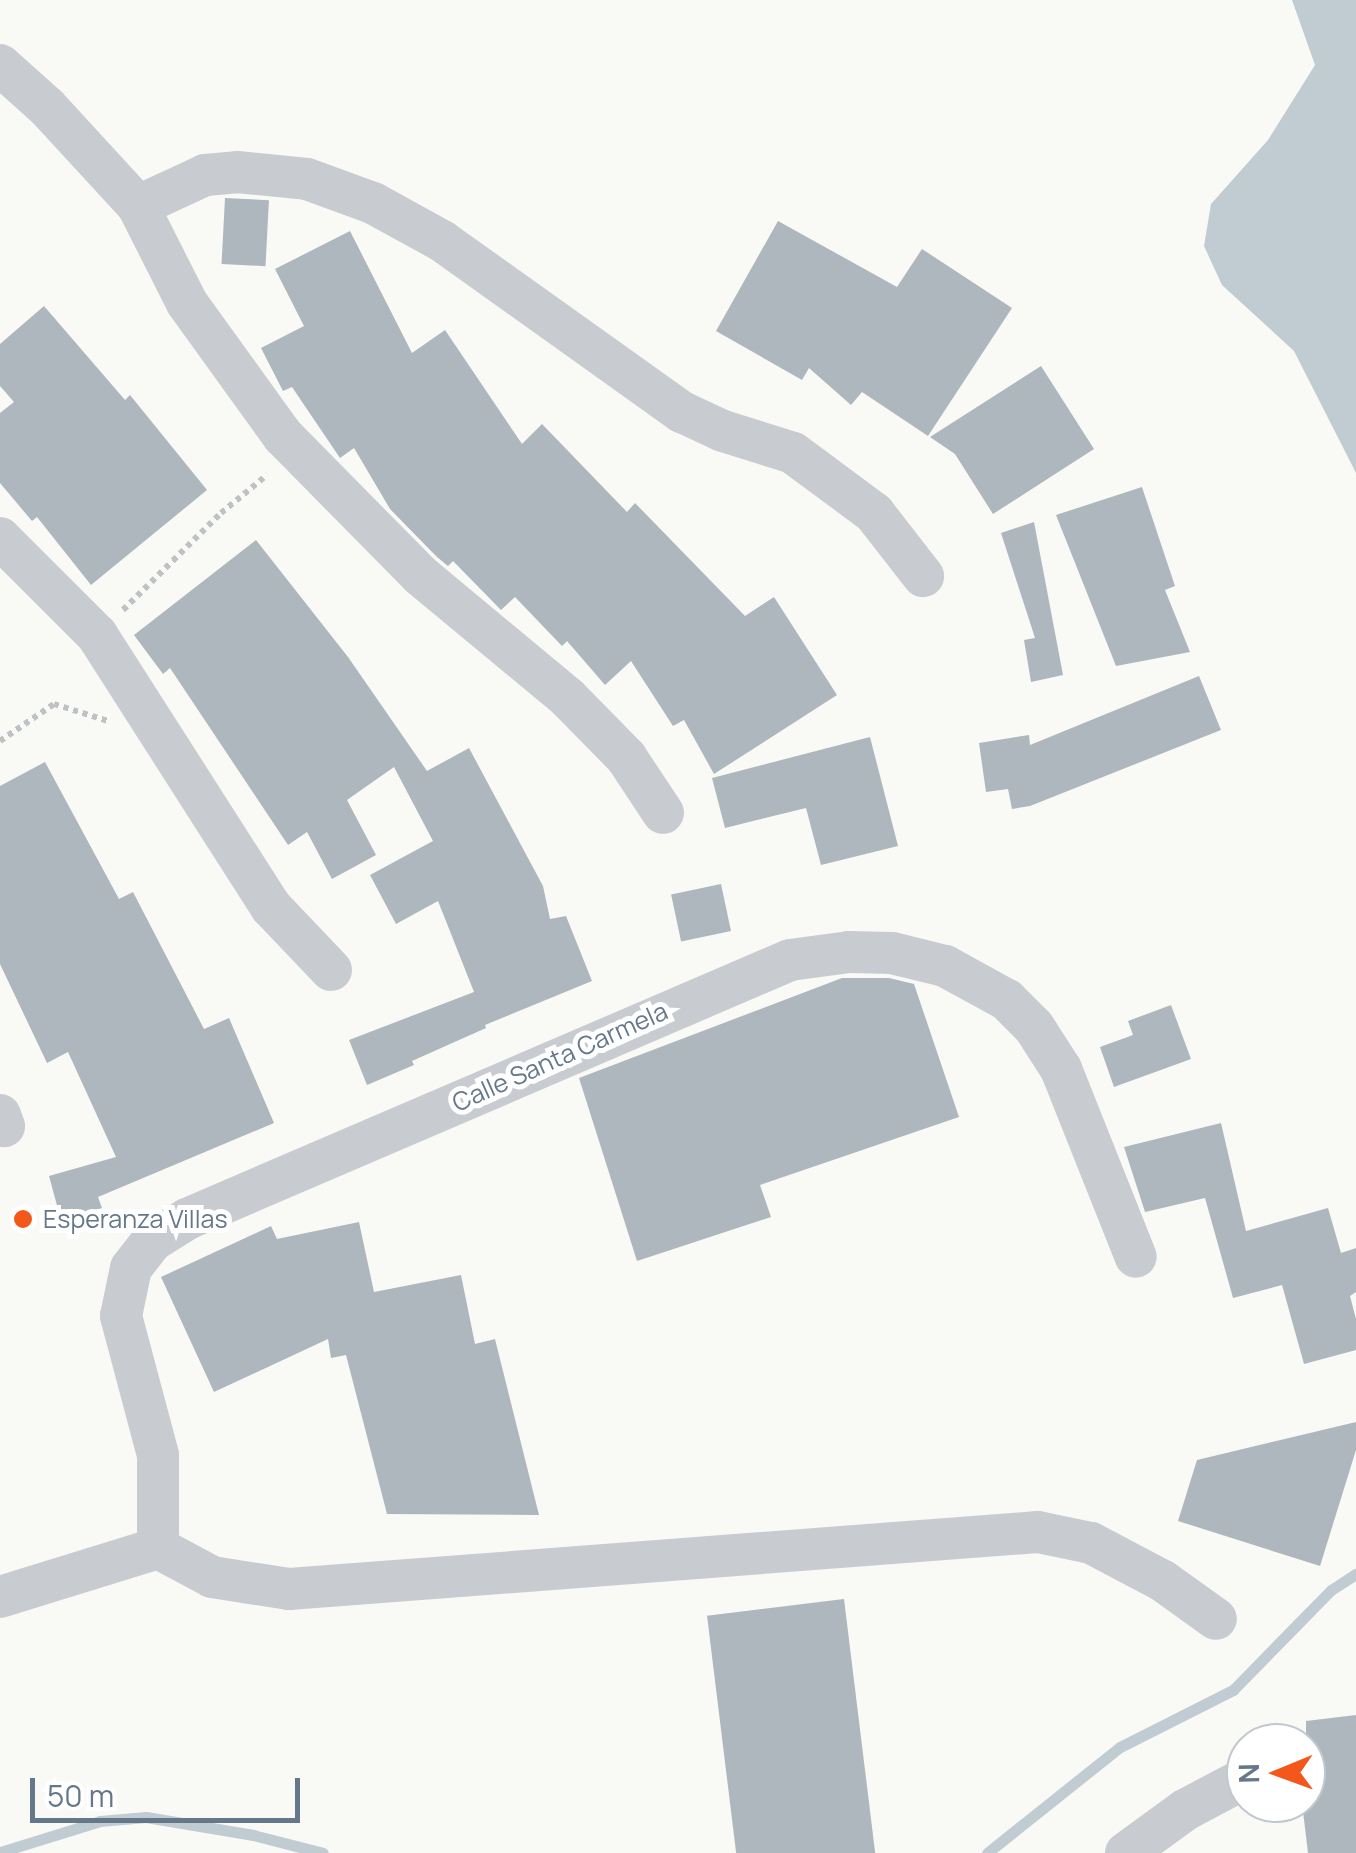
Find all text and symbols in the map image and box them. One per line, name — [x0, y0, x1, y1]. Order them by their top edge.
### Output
street label: Calle Santa Carmela — [448, 996, 672, 1118]
place label: Esperanza Villas — [43, 1204, 228, 1234]
marker: Esperanza Villas — [12, 1208, 34, 1230]
north arrow — [1226, 1723, 1326, 1823]
scale bar — [35, 1758, 305, 1820]
text: N — [1229, 1763, 1267, 1784]
text: 50 m — [47, 1775, 114, 1816]

